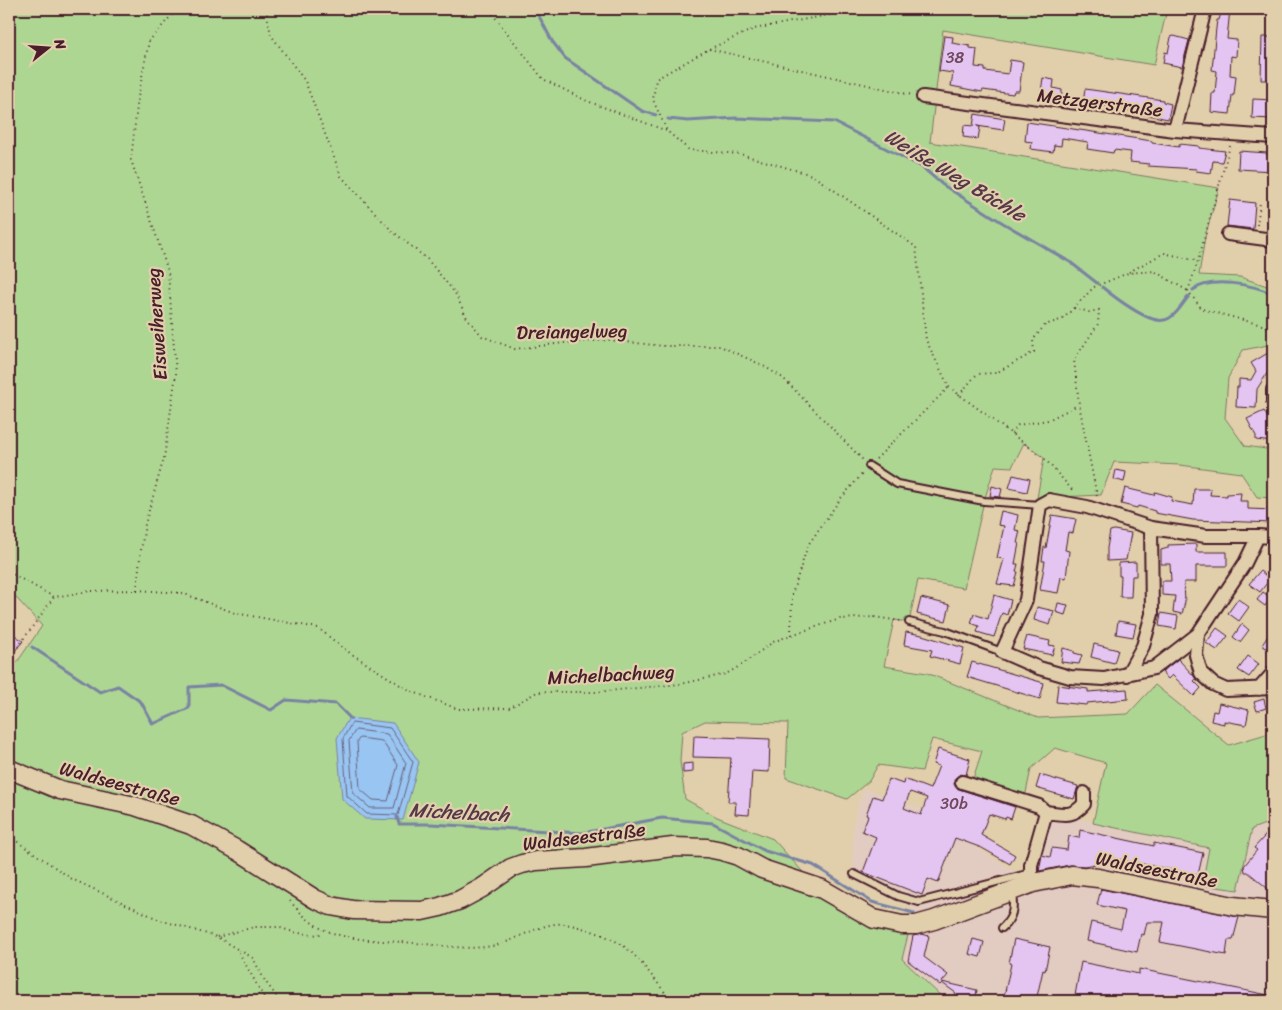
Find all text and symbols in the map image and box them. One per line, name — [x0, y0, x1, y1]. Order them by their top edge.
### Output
north arrow — [22, 22, 72, 72]
text: N — [46, 35, 73, 53]
house number: 38 — [946, 43, 965, 72]
street label: Metzgerstraße — [1035, 78, 1165, 127]
water label: Weiße Weg Bächle — [877, 119, 1034, 233]
street label: Eisweiherweg — [136, 267, 177, 381]
street label: Dreiangelweg — [516, 314, 628, 349]
street label: Michelbachweg — [547, 655, 676, 694]
street label: Waldseestraße — [56, 752, 184, 815]
house number: 30b — [940, 789, 968, 818]
water label: Michelbach — [408, 792, 511, 833]
street label: Waldseestraße — [521, 813, 648, 860]
street label: Waldseestraße — [1093, 842, 1221, 898]

